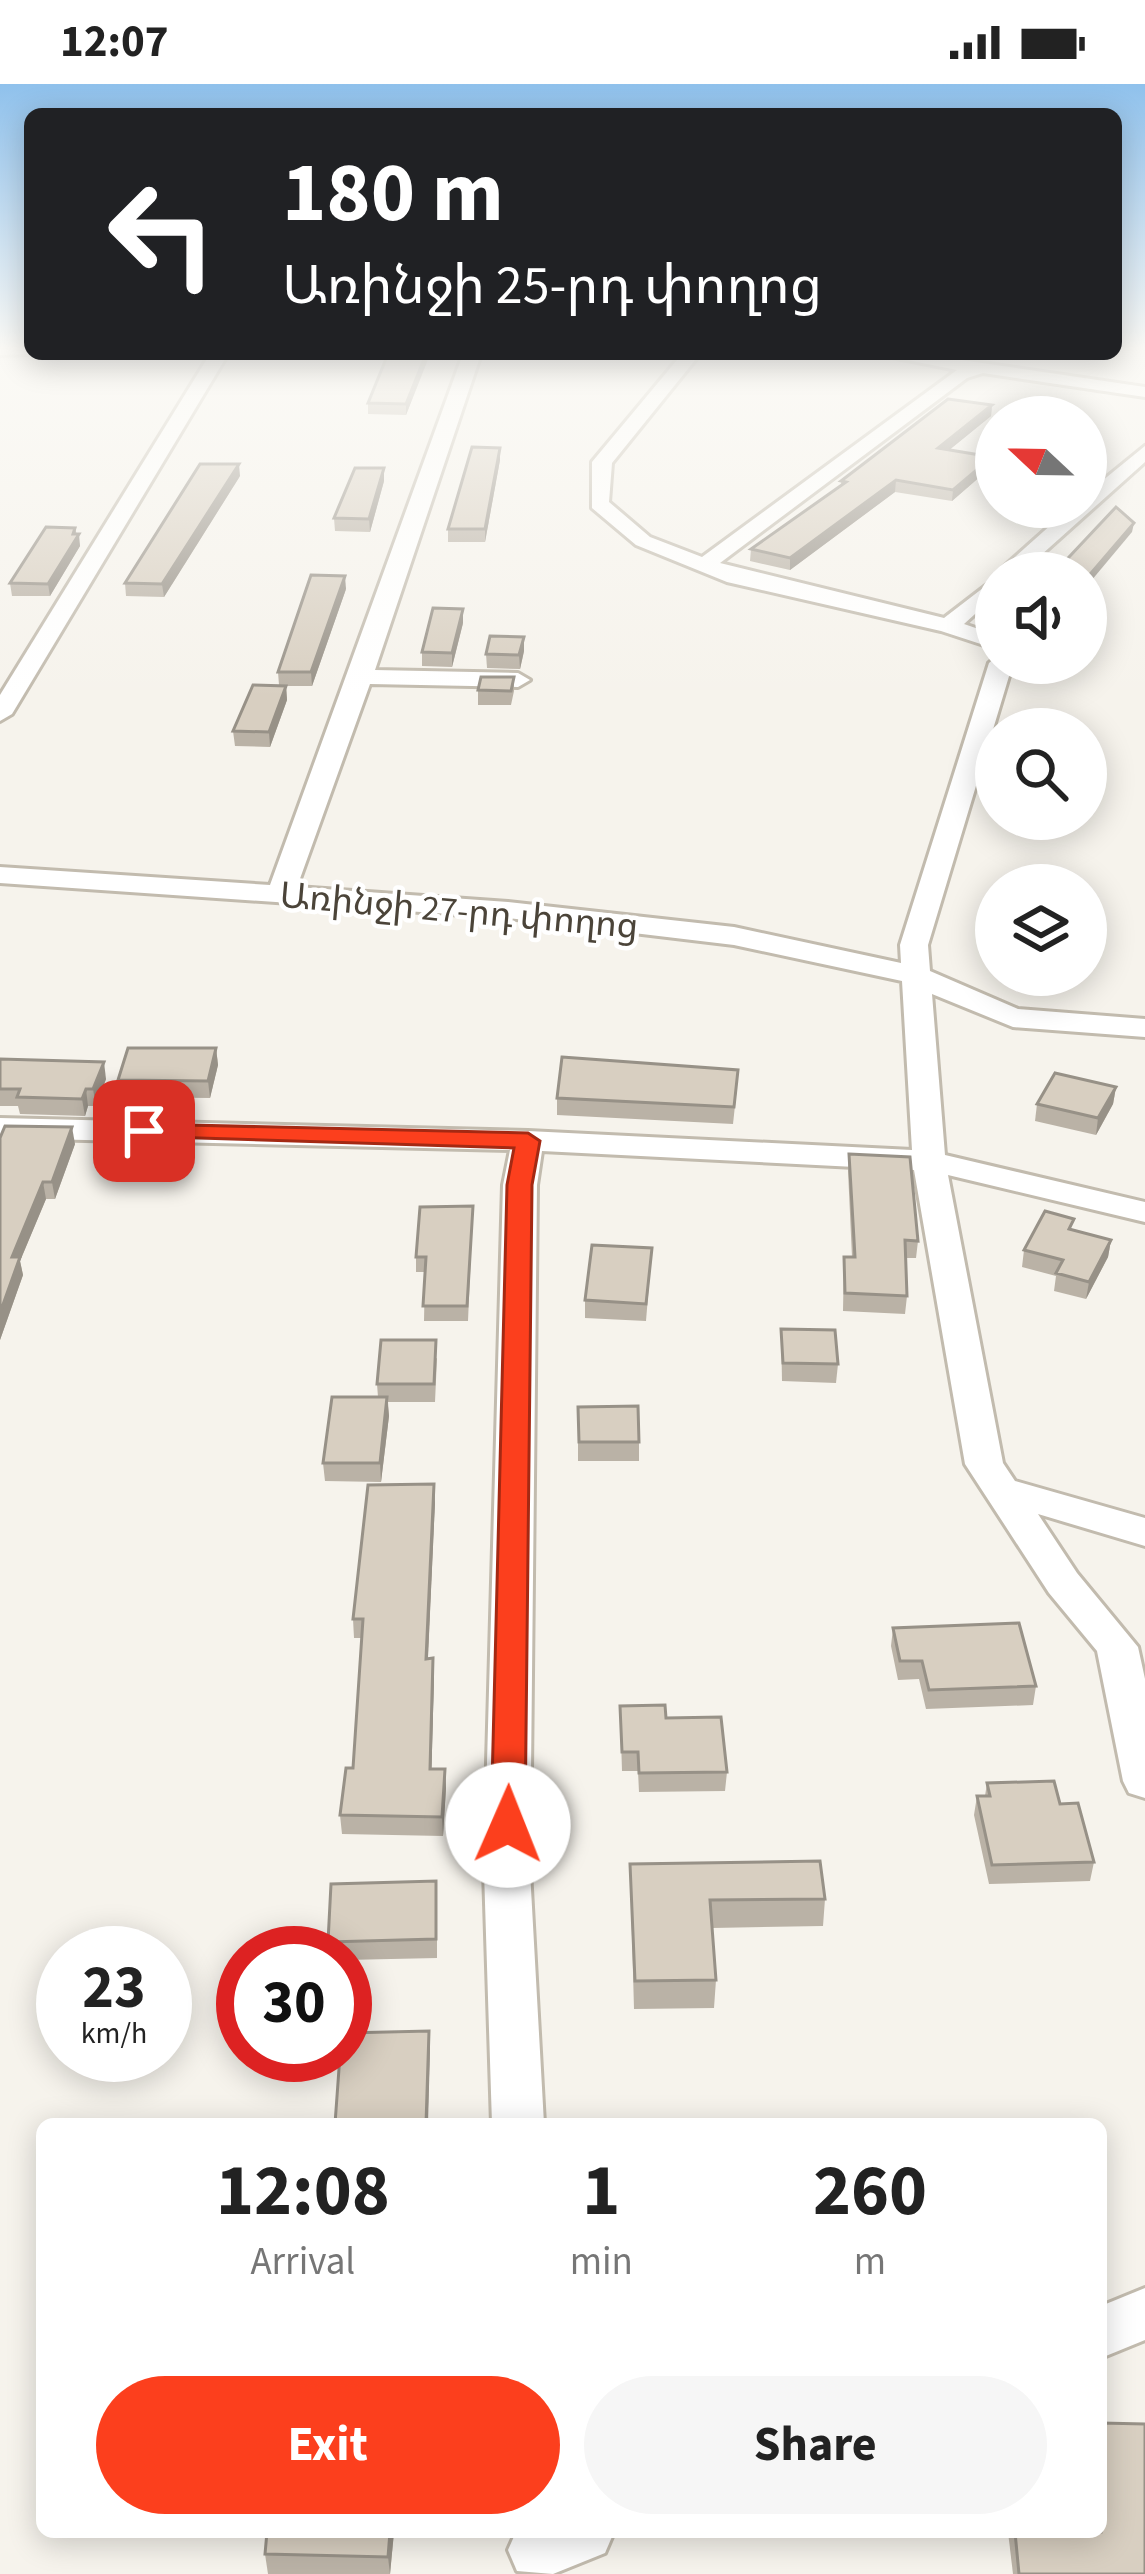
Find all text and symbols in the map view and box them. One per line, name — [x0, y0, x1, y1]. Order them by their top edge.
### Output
text: 12:07 — [60, 10, 169, 74]
text: 180 m — [282, 134, 504, 254]
icon: left — [84, 156, 240, 312]
text: Առինջի 25-րդ փողոց — [282, 248, 822, 325]
north arrow — [975, 396, 1107, 528]
map controls — [975, 396, 1107, 996]
button: sound — [975, 552, 1107, 684]
button: search — [975, 708, 1107, 840]
button: layers — [975, 864, 1107, 996]
street label: Առինջի 27-րդ փողոց — [277, 870, 641, 952]
pin — [93, 1080, 195, 1182]
icon: arrive — [111, 1098, 177, 1164]
position arrow — [445, 1762, 571, 1888]
speed limit sign: 30 — [216, 1926, 372, 2082]
text: 23 — [82, 1946, 146, 2031]
text: km/h — [81, 2012, 147, 2055]
text: 12:08 — [216, 2140, 390, 2243]
text: 1 — [582, 2140, 620, 2243]
text: 260 — [813, 2140, 927, 2243]
text: Arrival — [250, 2234, 355, 2290]
text: min — [570, 2234, 633, 2290]
text: m — [854, 2234, 886, 2290]
button: Exit — [96, 2376, 560, 2514]
button: Share — [584, 2376, 1047, 2514]

